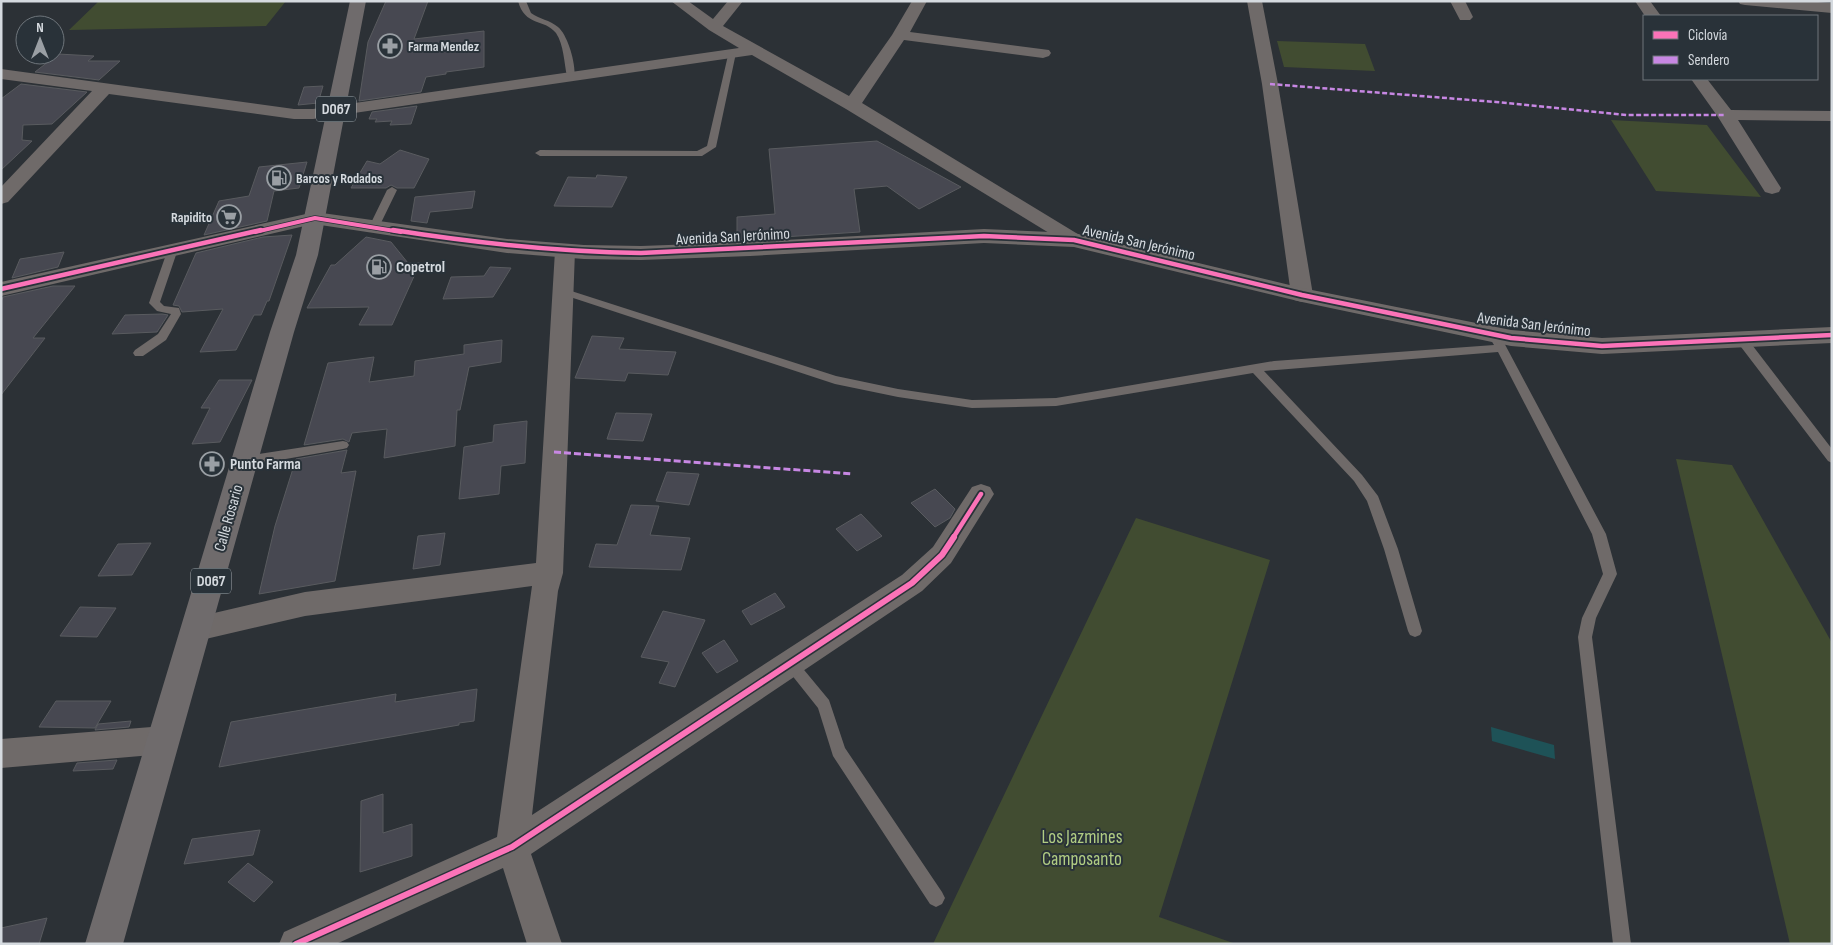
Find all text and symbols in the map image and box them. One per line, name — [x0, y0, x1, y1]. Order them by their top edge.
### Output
north arrow — [15, 15, 65, 65]
legend — [1643, 15, 1818, 80]
text: N — [36, 19, 44, 36]
text: Ciclovía — [1688, 26, 1728, 45]
pharmacy icon: Farma Mendez — [377, 33, 403, 59]
place label: Farma Mendez — [408, 38, 480, 55]
text: Sendero — [1688, 51, 1729, 70]
road number: D067 — [316, 96, 356, 122]
fuel station icon: Barcos y Rodados — [266, 165, 292, 191]
place label: Barcos y Rodados — [296, 170, 382, 187]
supermarket icon: Rapidito — [216, 204, 242, 230]
place label: Rapidito — [171, 209, 212, 226]
street label: Avenida San Jerónimo — [1080, 221, 1197, 265]
street label: Avenida San Jerónimo — [674, 225, 791, 250]
fuel station icon: Copetrol — [366, 254, 392, 280]
place label: Copetrol — [396, 258, 445, 277]
street label: Avenida San Jerónimo — [1475, 308, 1592, 341]
pharmacy icon: Punto Farma — [199, 451, 225, 477]
place label: Punto Farma — [230, 455, 301, 474]
street label: Calle Rosario — [210, 482, 248, 554]
road number: D067 — [191, 568, 231, 594]
park label: Los Jazmines Camposanto — [1042, 826, 1123, 871]

